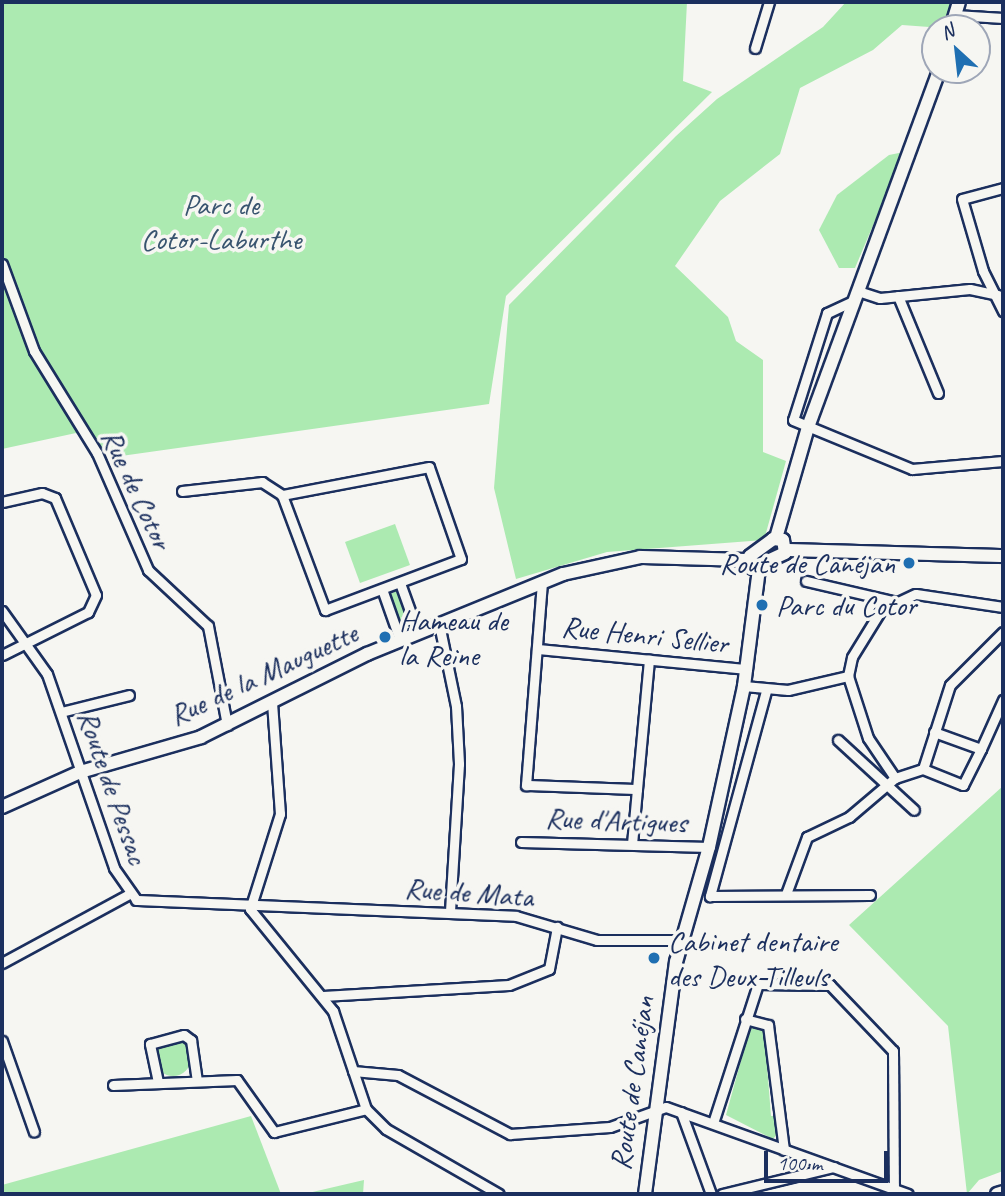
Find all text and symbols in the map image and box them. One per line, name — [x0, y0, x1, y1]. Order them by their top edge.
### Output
north arrow — [921, 14, 991, 84]
text: N — [937, 19, 958, 45]
park label: Parc de Cotor-Laburthe — [141, 186, 301, 256]
street label: Rue de Cotor — [94, 423, 180, 555]
place label: Route de Canéjan — [719, 545, 895, 581]
marker: Route de Canéjan — [901, 555, 917, 571]
place label: Parc du Cotor — [776, 587, 916, 623]
marker: Parc du Cotor — [754, 597, 770, 613]
place label: Hameau de la Reine — [399, 602, 508, 672]
street label: Rue Henri Sellier — [560, 608, 730, 662]
street label: Rue de la Mauguette — [163, 614, 363, 734]
marker: Hameau de la Reine — [377, 629, 393, 645]
street label: Route de Pessac — [70, 706, 156, 868]
street label: Rue d'Artigues — [545, 800, 687, 840]
street label: Rue de Mata — [404, 870, 534, 914]
place label: Cabinet dentaire des Deux Tilleuls — [668, 923, 838, 993]
marker: Cabinet dentaire des Deux Tilleuls — [646, 950, 662, 966]
street label: Route de Canéjan — [602, 993, 662, 1173]
scale bar — [767, 1136, 891, 1180]
text: 100 m — [777, 1150, 822, 1176]

